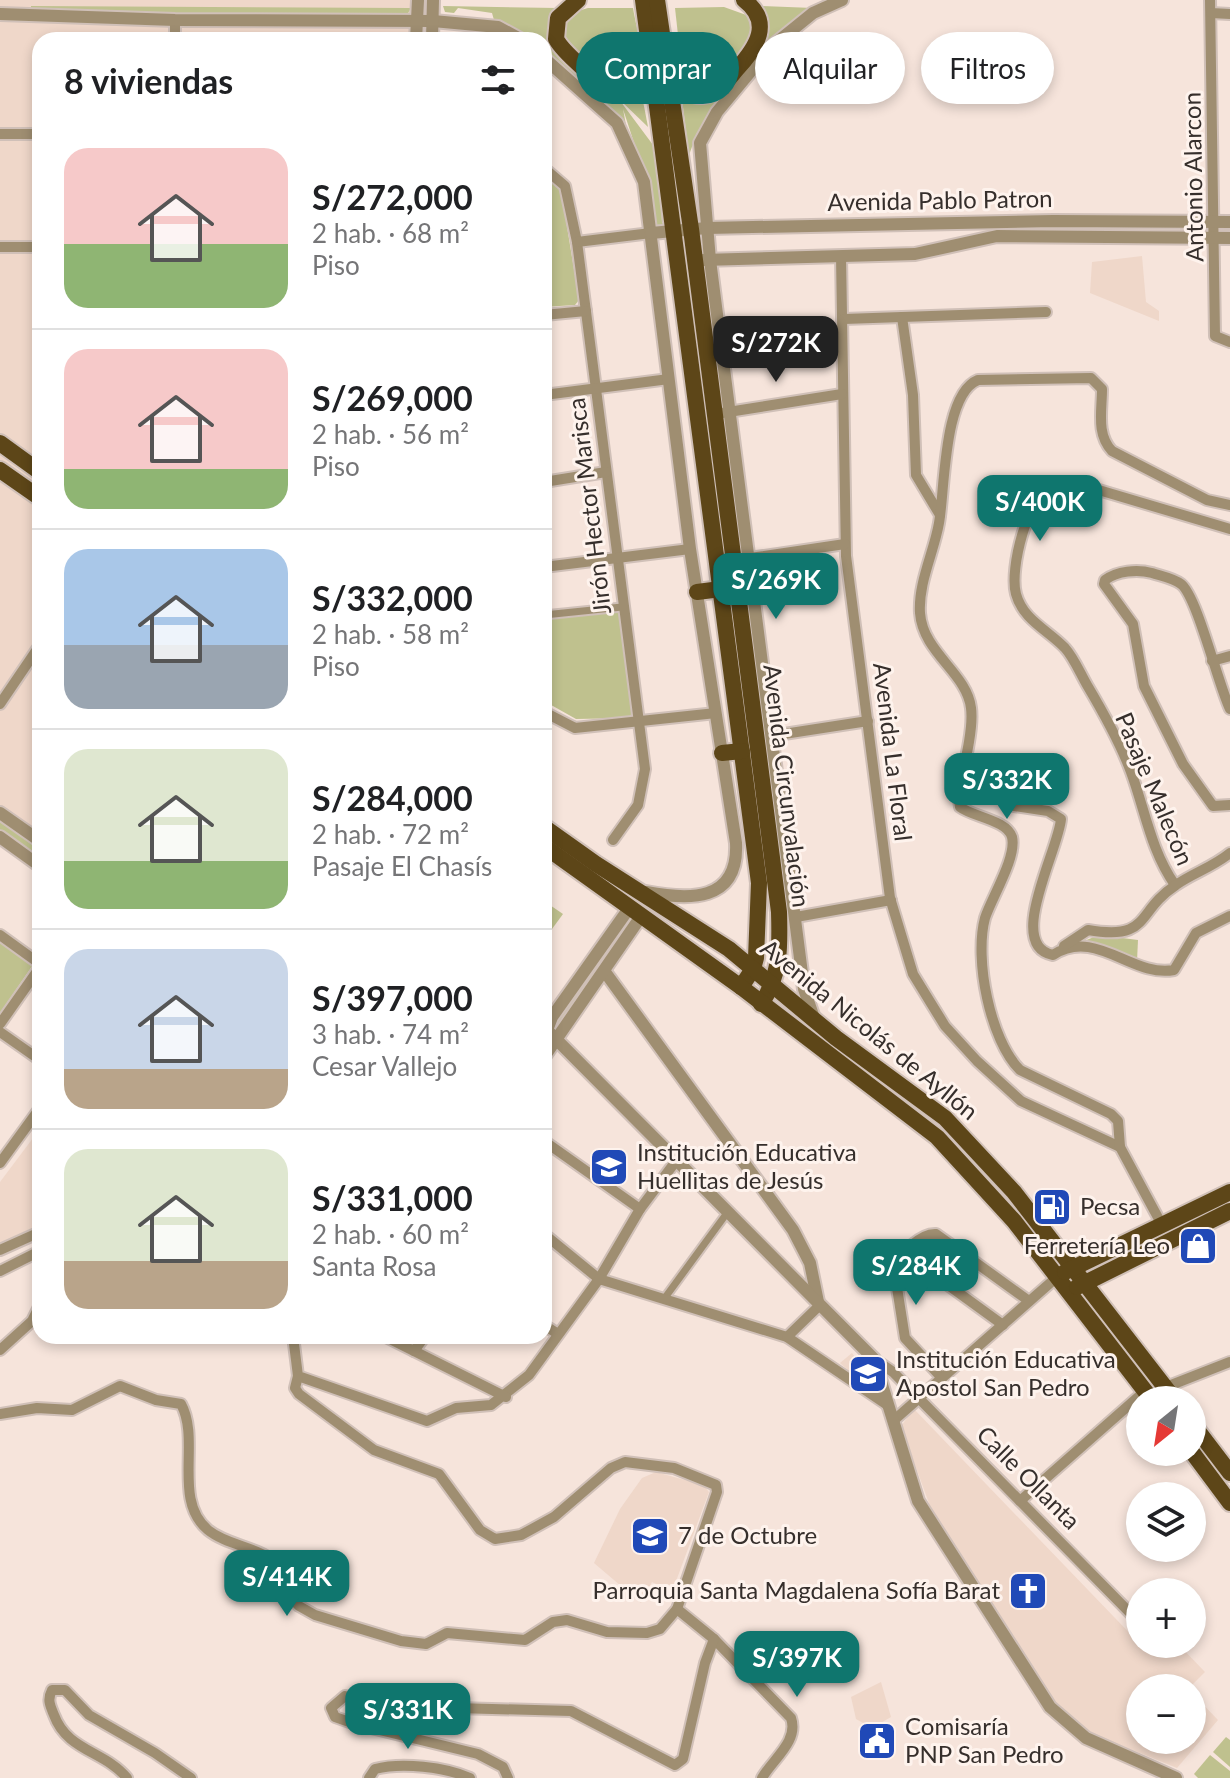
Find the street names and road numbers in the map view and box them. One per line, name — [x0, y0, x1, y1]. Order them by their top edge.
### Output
street label: Antonio Alarcon — [1177, 92, 1208, 262]
street label: Avenida Pablo Patron — [827, 183, 1053, 216]
street label: Jirón Hector Marisca — [561, 396, 616, 616]
street label: Avenida La Floral — [868, 661, 919, 843]
street label: Avenida Circunvalación — [758, 663, 817, 909]
street label: Pasaje Malecón — [1110, 708, 1201, 869]
street label: Avenida Nicolás de Ayllón — [756, 932, 984, 1125]
street label: Calle Ollanta — [971, 1419, 1087, 1535]

